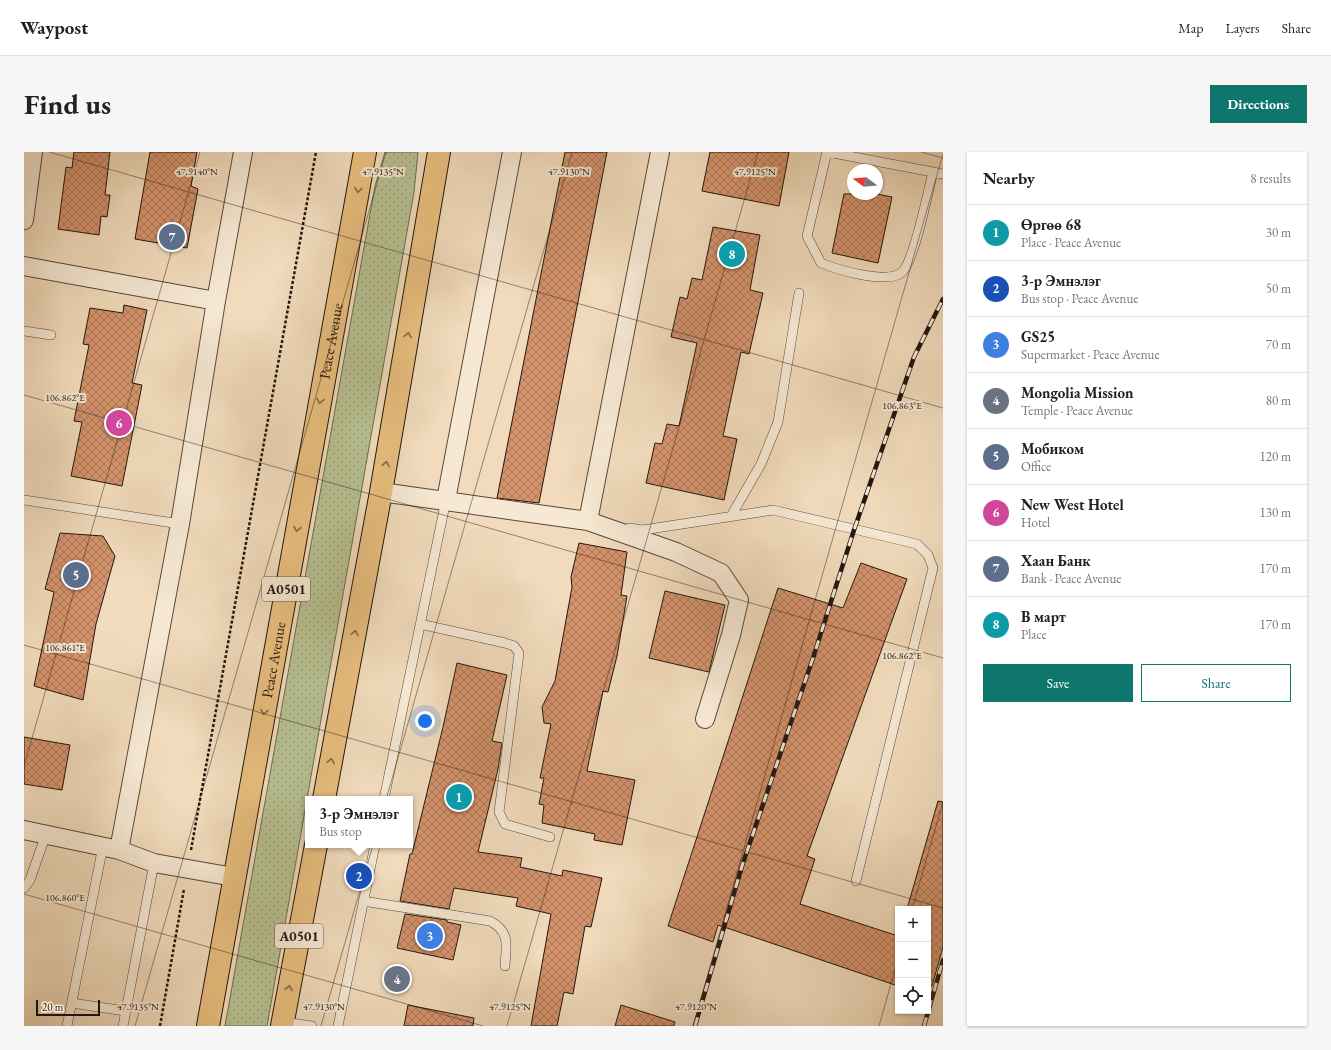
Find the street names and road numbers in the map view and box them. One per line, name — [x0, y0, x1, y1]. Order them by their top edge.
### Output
street label: Peace Avenue — [314, 301, 347, 381]
road number: A0501 — [262, 577, 310, 601]
street label: Peace Avenue — [257, 620, 289, 699]
road number: A0501 — [275, 924, 323, 948]

